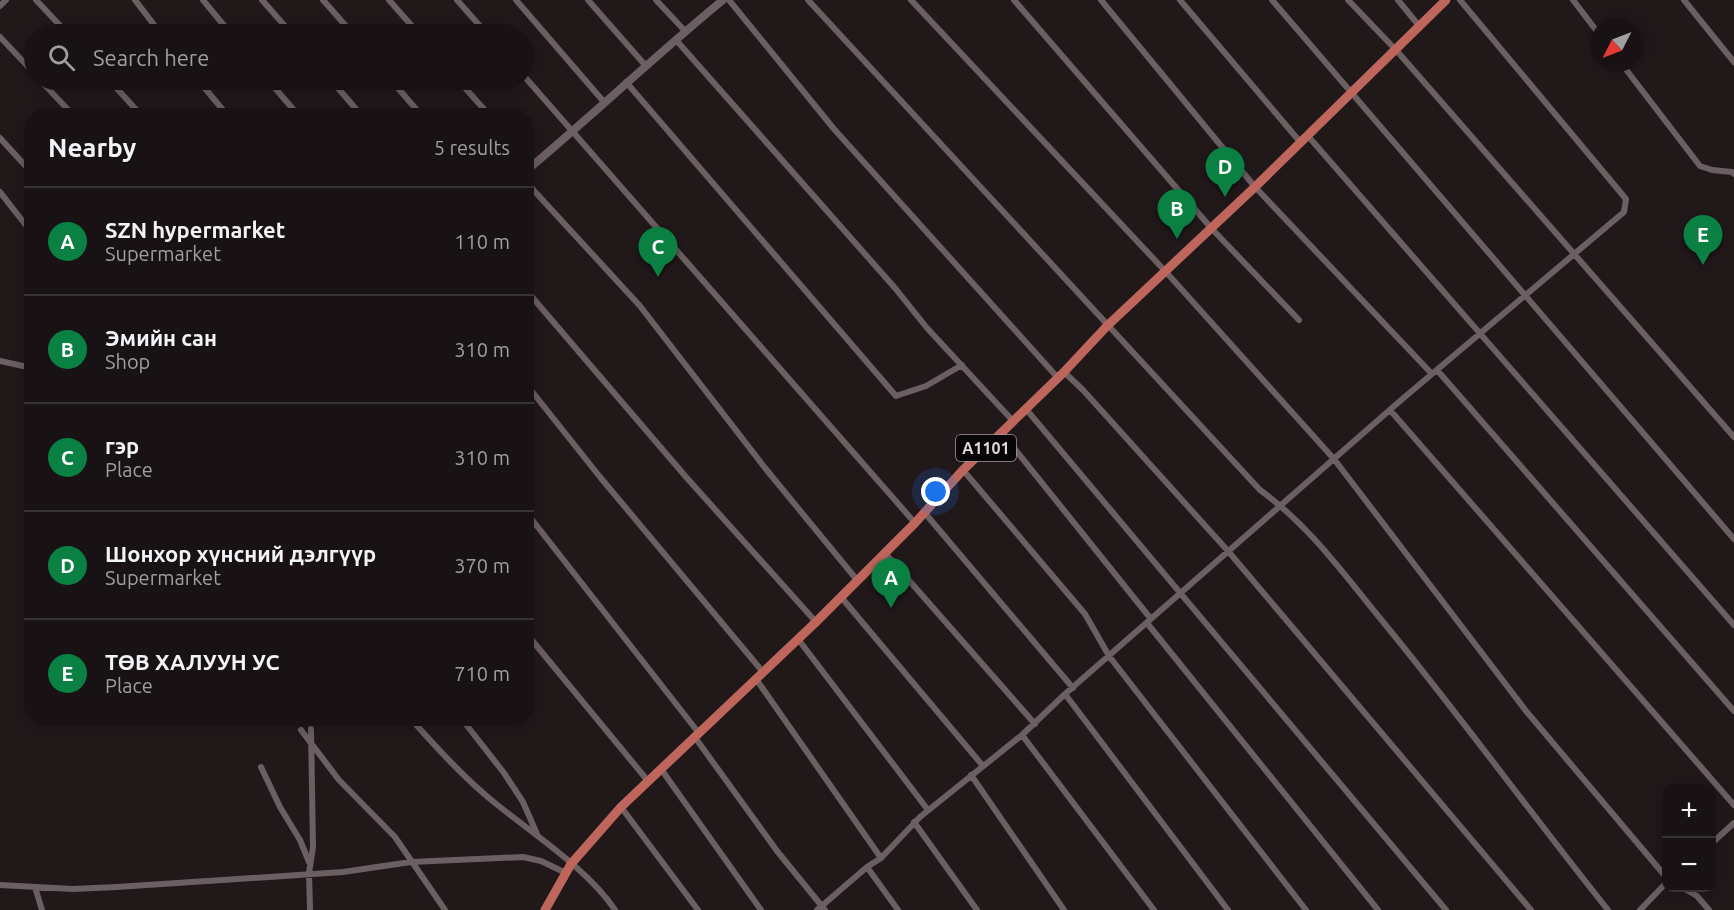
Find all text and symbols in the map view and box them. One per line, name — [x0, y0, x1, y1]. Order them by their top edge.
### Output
north arrow — [1590, 18, 1644, 72]
search box — [24, 24, 534, 90]
icon: search — [45, 41, 78, 74]
text: Search here — [93, 45, 209, 70]
text: Nearby — [48, 133, 136, 162]
text: 5 results — [434, 136, 510, 159]
pin: D — [1206, 148, 1244, 197]
pin: B — [1158, 190, 1196, 239]
pin: E — [1684, 216, 1722, 265]
text: SZN hypermarket — [105, 217, 285, 242]
pin: C — [638, 228, 678, 277]
text: A — [60, 230, 75, 253]
text: 110 m — [454, 230, 510, 253]
text: Supermarket — [105, 242, 221, 265]
text: Эмийн сан — [105, 325, 217, 350]
text: B — [61, 338, 74, 361]
text: 310 m — [454, 338, 510, 361]
text: Shop — [105, 350, 150, 373]
text: гэр — [105, 433, 139, 458]
road number: A1101 — [956, 435, 1016, 461]
text: C — [61, 446, 74, 469]
text: 310 m — [454, 446, 510, 469]
text: Place — [105, 458, 153, 481]
your location — [921, 477, 950, 506]
text: Шонхор хүнсний дэлгүүр — [105, 541, 376, 566]
text: D — [60, 554, 75, 577]
text: 370 m — [454, 554, 510, 577]
pin: A — [872, 558, 910, 608]
text: Supermarket — [105, 566, 221, 589]
text: ТӨВ ХАЛУУН УС — [105, 649, 280, 674]
text: E — [62, 662, 73, 685]
text: 710 m — [454, 662, 510, 685]
text: Place — [105, 674, 153, 697]
map controls — [1662, 784, 1716, 892]
button: + — [1662, 784, 1716, 838]
button: − — [1662, 838, 1716, 892]

